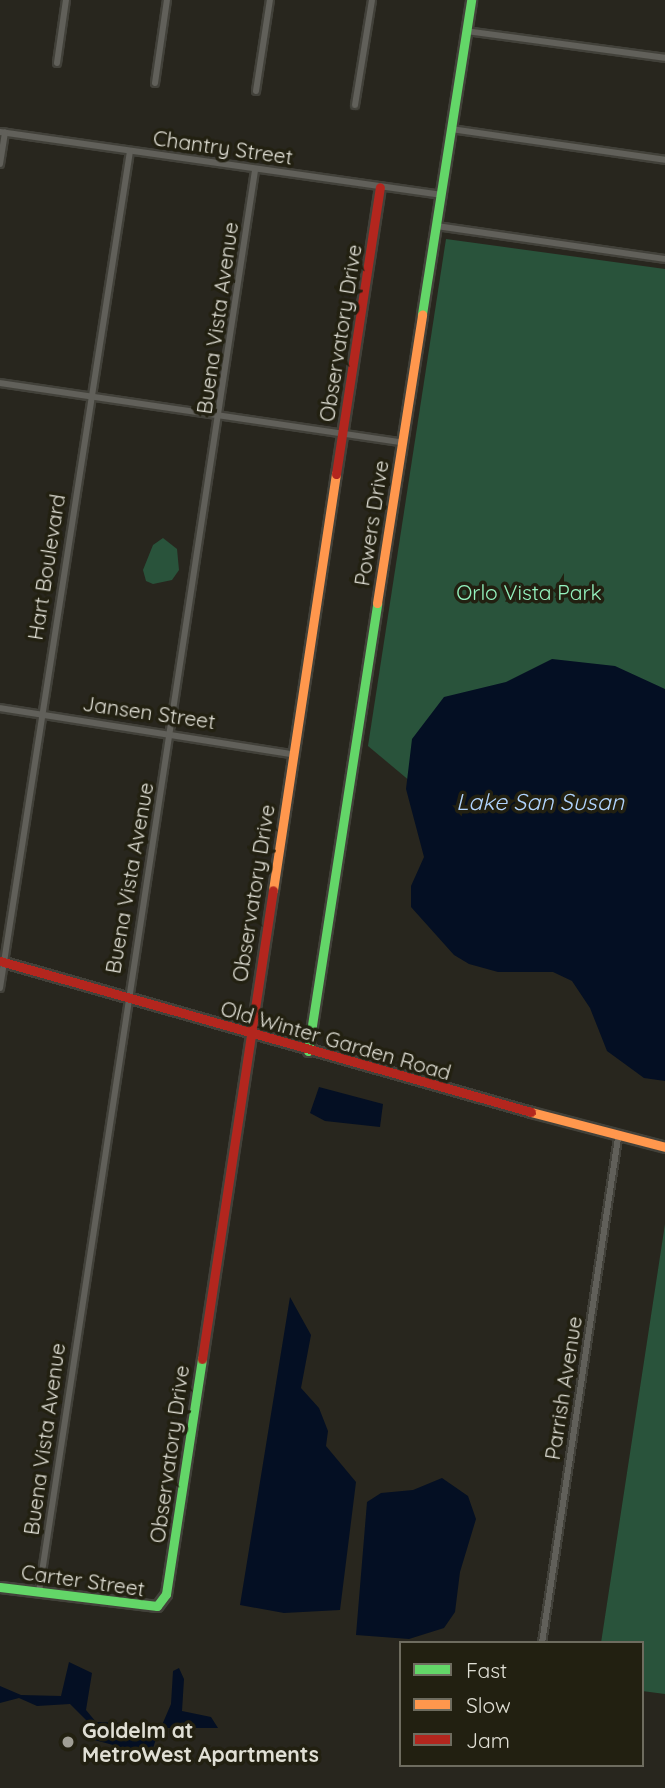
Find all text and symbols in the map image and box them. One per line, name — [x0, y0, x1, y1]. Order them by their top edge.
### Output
street label: Chantry Street — [152, 125, 294, 169]
street label: Buena Vista Avenue — [191, 220, 243, 416]
street label: Observatory Drive — [314, 242, 366, 424]
street label: Powers Drive — [349, 458, 393, 588]
street label: Hart Boulevard — [22, 492, 70, 642]
park label: Orlo Vista Park — [456, 579, 602, 605]
street label: Jansen Street — [81, 690, 217, 734]
street label: Buena Vista Avenue — [100, 780, 158, 976]
water label: Lake San Susan — [456, 788, 624, 816]
street label: Observatory Drive — [227, 802, 279, 984]
street label: Old Winter Garden Road — [218, 995, 454, 1085]
street label: Parrish Avenue — [539, 1314, 587, 1462]
street label: Buena Vista Avenue — [18, 1341, 70, 1537]
street label: Observatory Drive — [144, 1363, 194, 1545]
street label: Carter Street — [20, 1559, 146, 1601]
legend — [399, 1641, 644, 1767]
text: Fast — [466, 1657, 507, 1683]
text: Slow — [466, 1692, 511, 1718]
place label: Goldelm at MetroWest Apartments — [82, 1717, 319, 1767]
text: Jam — [466, 1727, 510, 1753]
marker: Goldelm at MetroWest Apartments — [60, 1734, 76, 1750]

